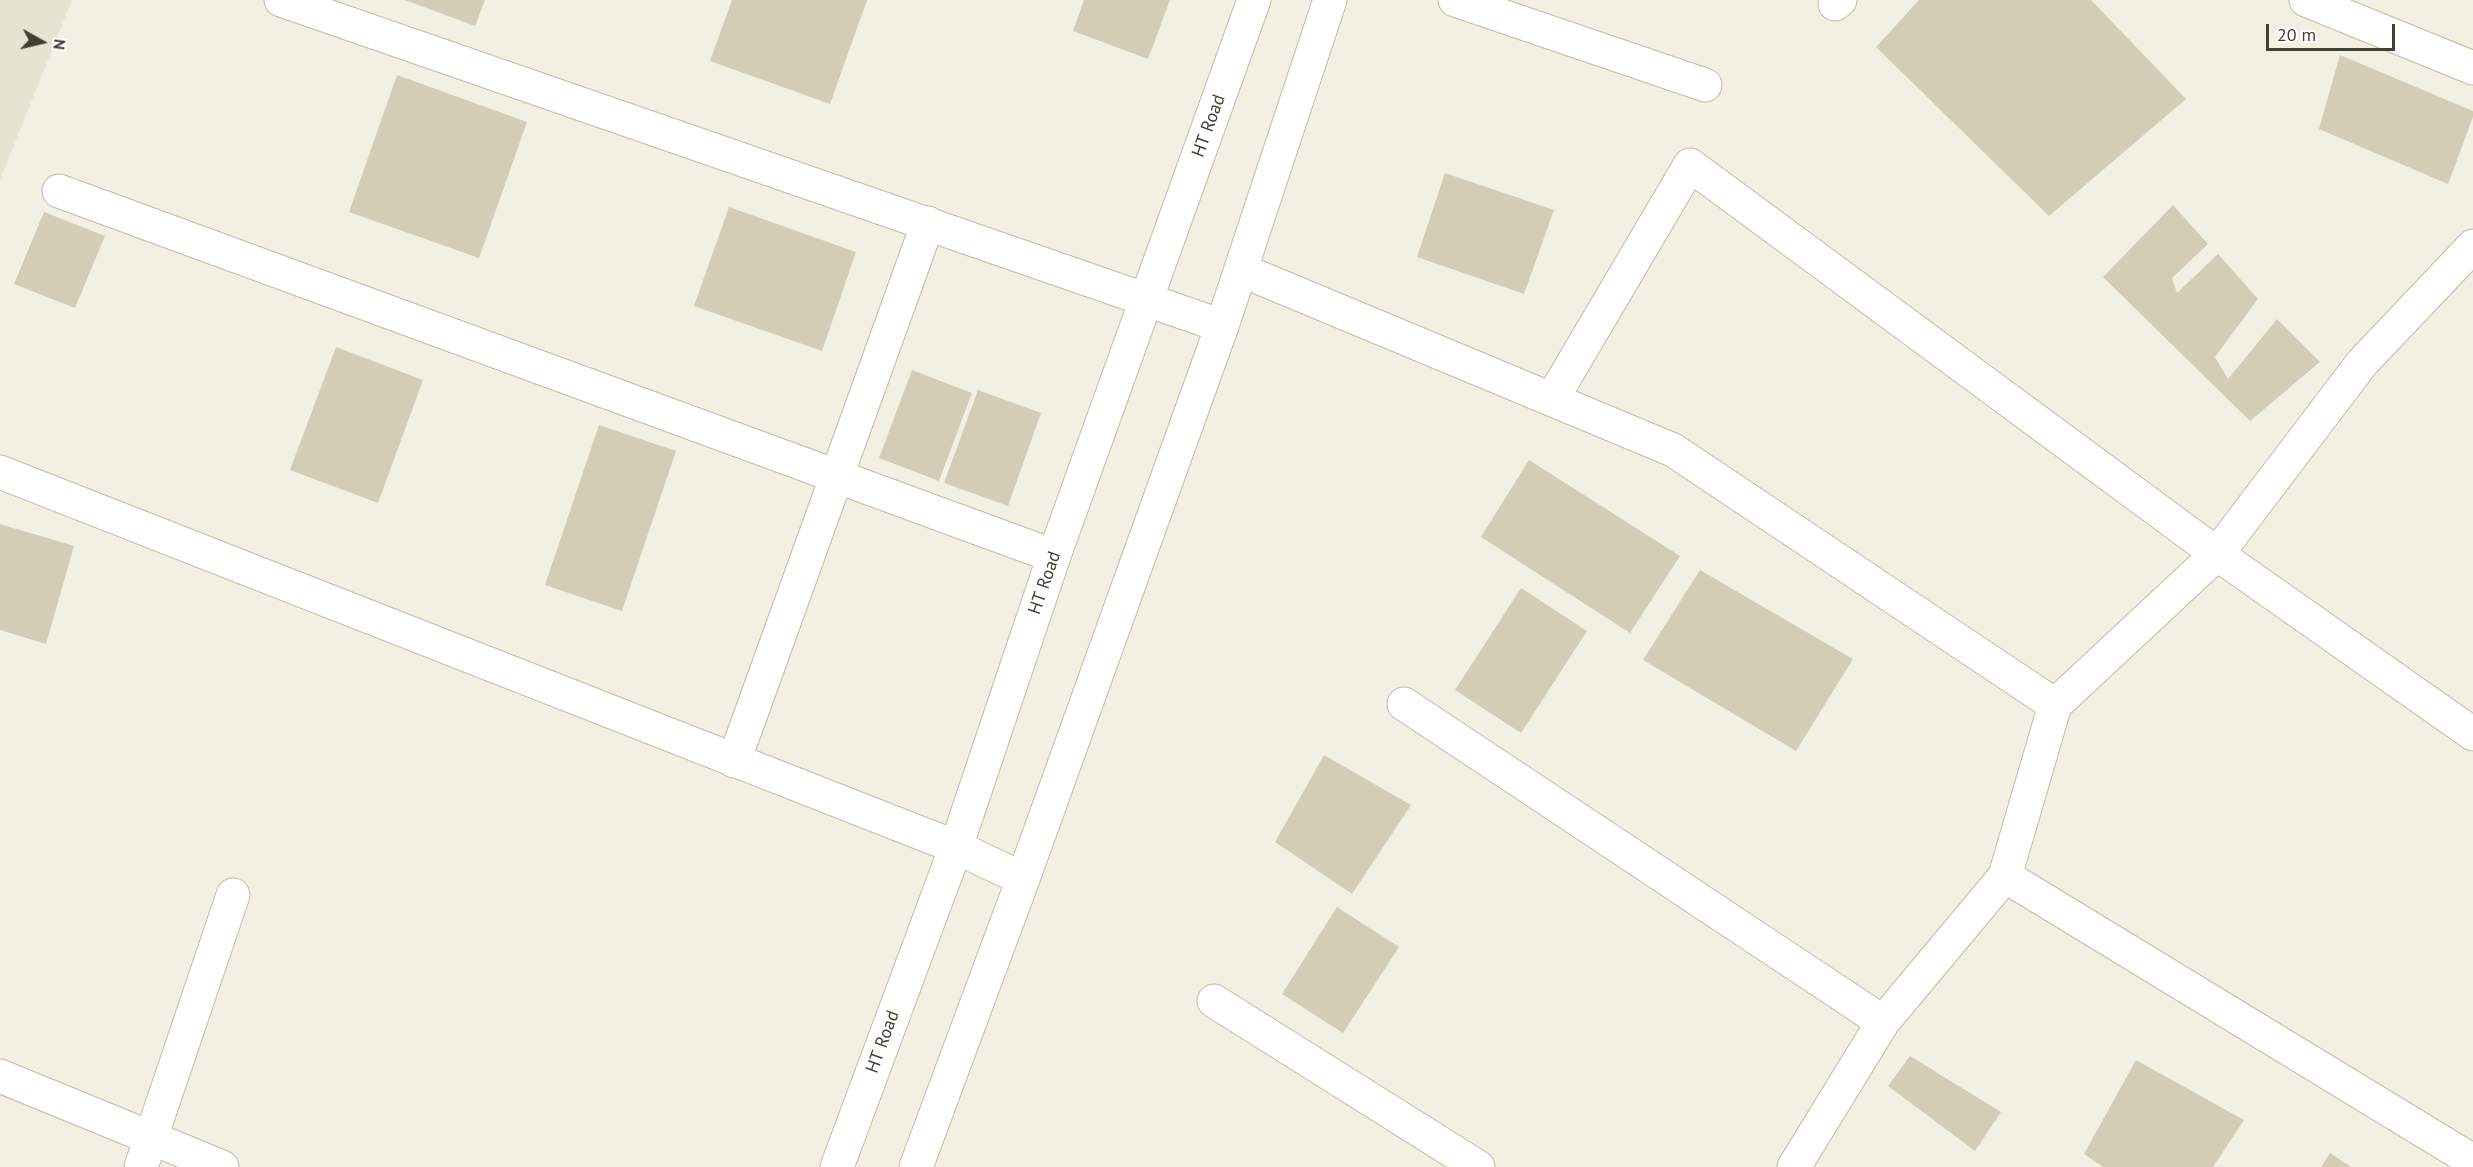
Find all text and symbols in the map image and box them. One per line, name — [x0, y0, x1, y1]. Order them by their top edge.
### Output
north arrow — [12, 12, 72, 72]
scale bar — [2269, 12, 2398, 50]
text: 20 m — [2277, 23, 2316, 46]
text: N — [49, 38, 70, 51]
street label: HT Road — [1188, 92, 1230, 160]
street label: HT Road — [1024, 549, 1066, 617]
street label: HT Road — [862, 1008, 904, 1076]

